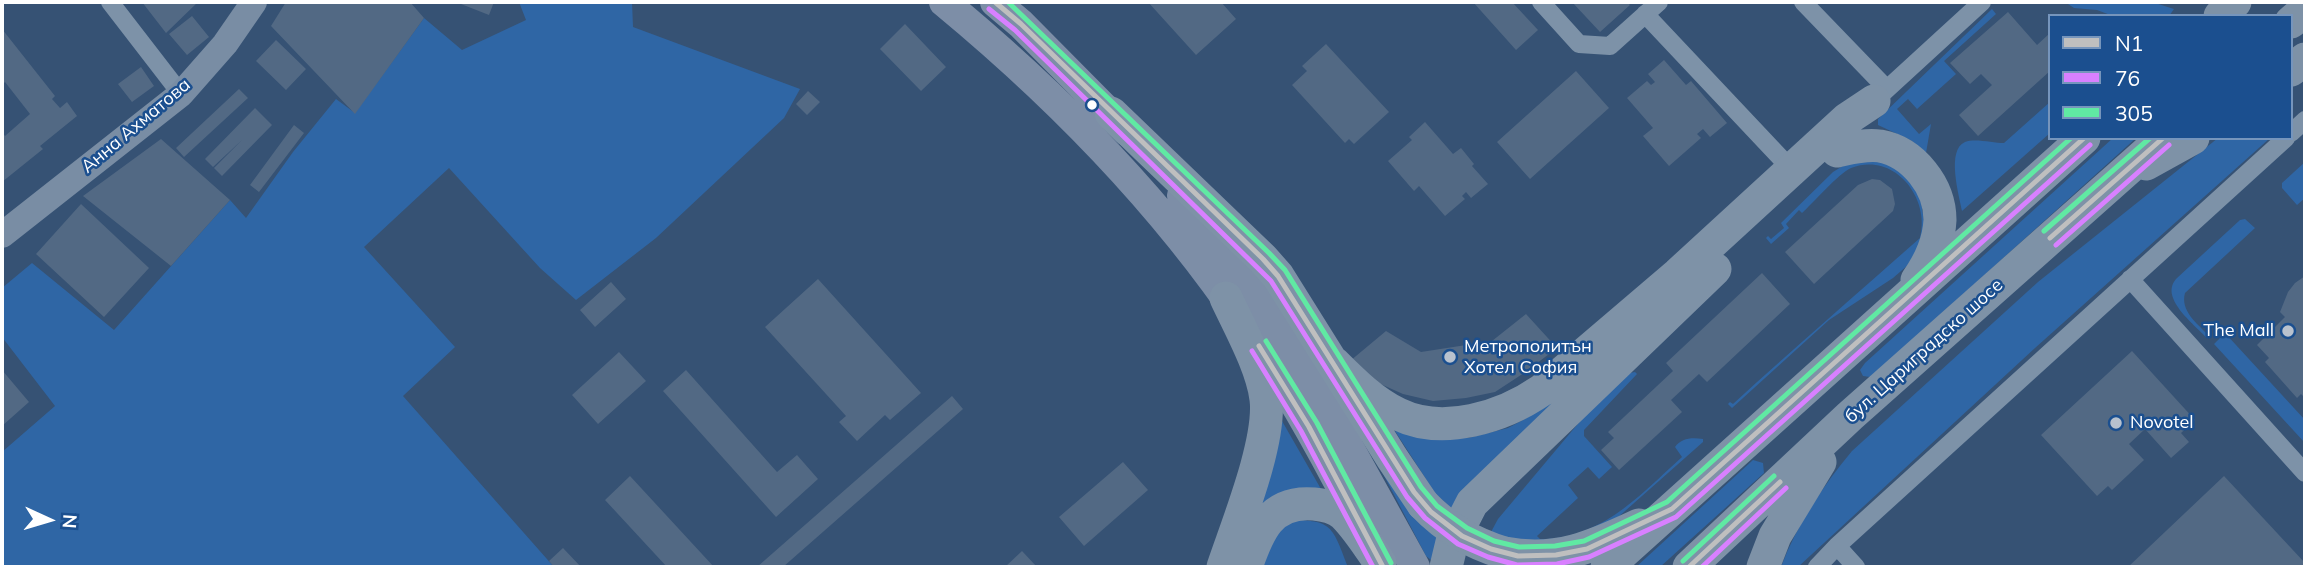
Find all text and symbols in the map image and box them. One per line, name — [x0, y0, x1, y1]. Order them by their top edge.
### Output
legend — [2048, 14, 2293, 140]
text: N1 — [2115, 30, 2143, 56]
text: 76 — [2115, 65, 2140, 91]
street label: Анна Ахматова — [77, 74, 195, 178]
unlabelled marker — [1085, 98, 1099, 112]
text: 305 — [2115, 100, 2153, 126]
street label: бул. Цариградско шосе — [1841, 274, 2007, 428]
place label: The Mall — [2203, 320, 2274, 342]
marker: The Mall — [2280, 323, 2296, 339]
place label: Метрополитън Хотел София — [1464, 336, 1592, 378]
marker: Метрополитън Хотел София — [1442, 349, 1458, 365]
place label: Novotel — [2130, 412, 2193, 434]
marker: Novotel — [2108, 415, 2124, 431]
north arrow — [14, 485, 84, 555]
text: N — [57, 513, 82, 529]

